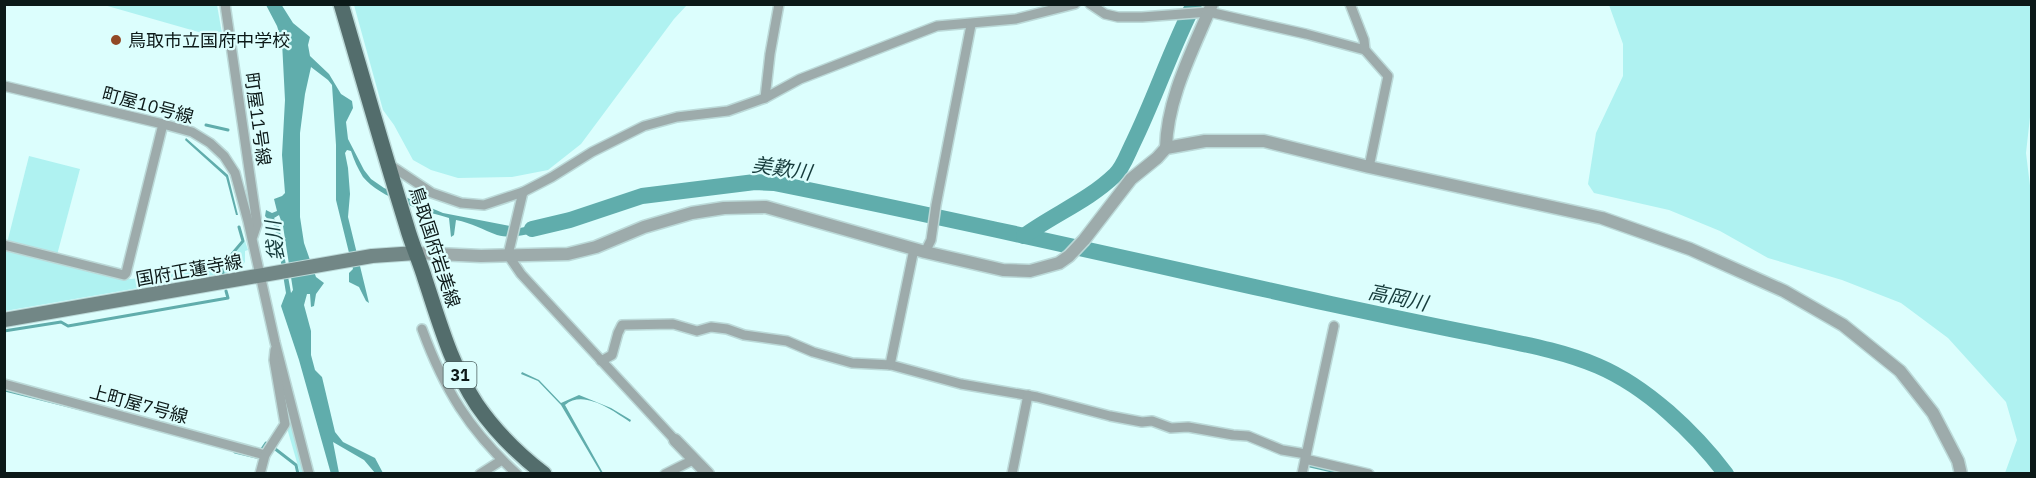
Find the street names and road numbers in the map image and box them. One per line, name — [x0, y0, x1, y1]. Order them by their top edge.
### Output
street label: 町屋11号線 — [240, 71, 276, 167]
street label: 町屋10号線 — [100, 82, 196, 128]
street label: 鳥取国府岩美線 — [405, 184, 465, 310]
street label: 国府正蓮寺線 — [134, 249, 244, 291]
road number: 31 — [444, 362, 476, 388]
street label: 上町屋7号線 — [87, 380, 191, 428]

